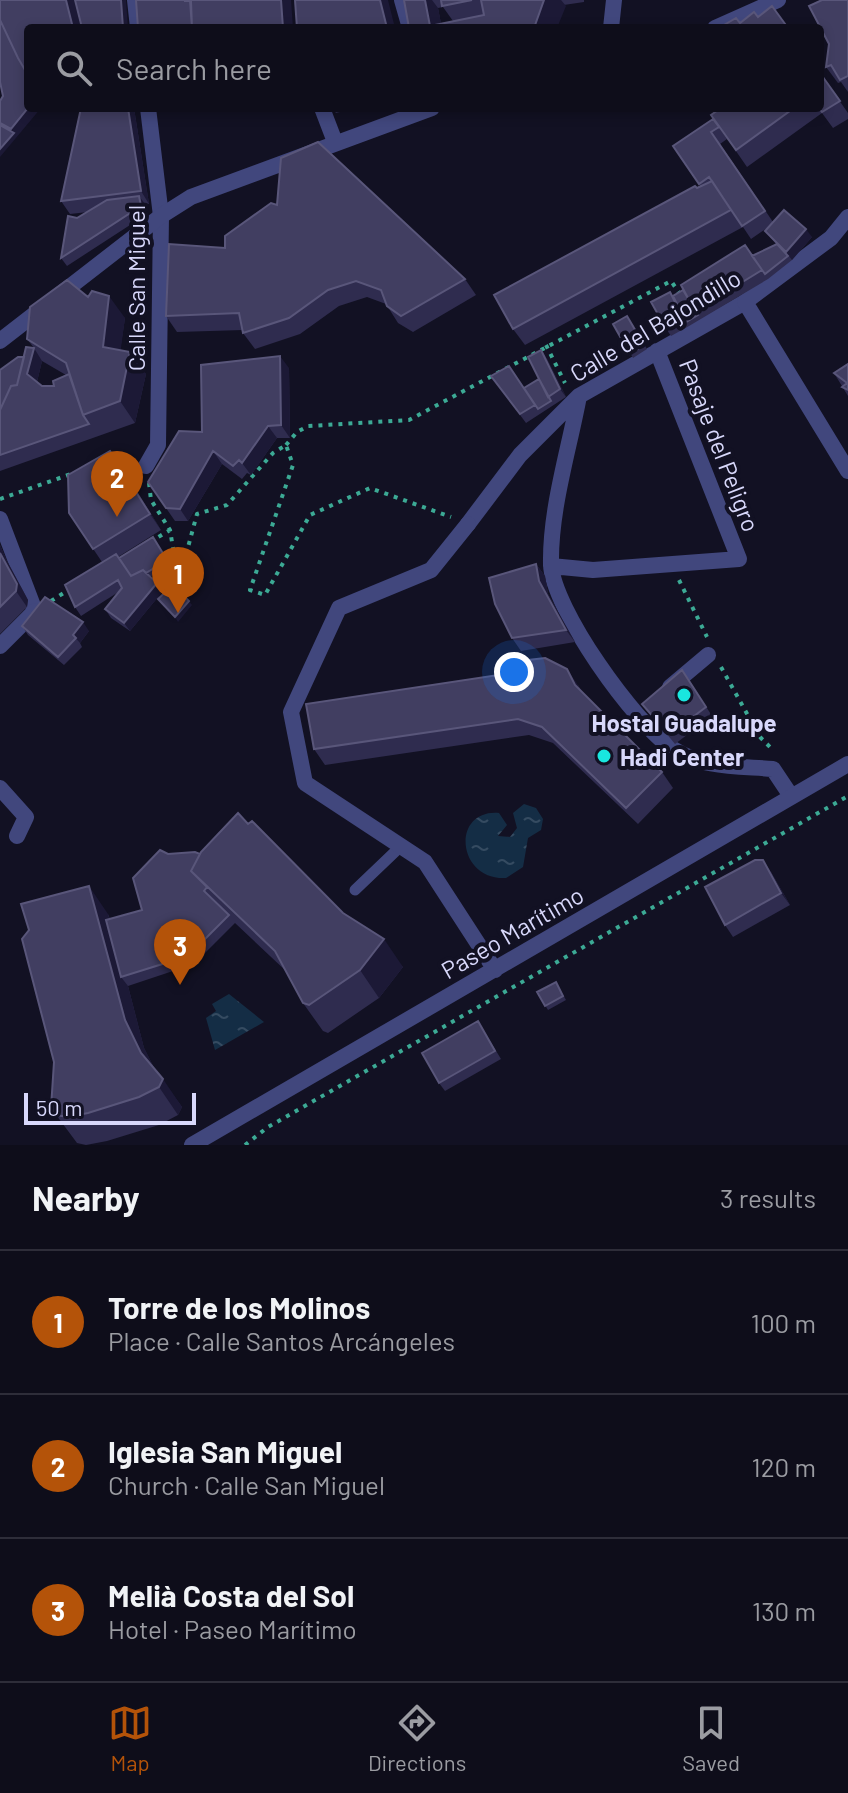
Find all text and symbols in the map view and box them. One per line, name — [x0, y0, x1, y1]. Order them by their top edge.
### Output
search box — [24, 24, 824, 112]
icon: search — [52, 46, 96, 90]
text: Search here — [116, 50, 272, 86]
street label: Calle San Miguel — [121, 205, 150, 371]
street label: Calle del Bajondillo — [564, 263, 746, 387]
street label: Pasaje del Peligro — [674, 355, 766, 535]
pin: 2 — [91, 451, 143, 517]
pin: 1 — [152, 547, 204, 613]
your location — [494, 652, 534, 692]
marker: Hostal Guadalupe — [675, 686, 693, 704]
place label: Hostal Guadalupe — [591, 708, 777, 737]
place label: Hadi Center — [620, 742, 744, 771]
marker: Hadi Center — [595, 747, 613, 765]
street label: Paseo Marítimo — [436, 880, 588, 984]
pin: 3 — [154, 919, 206, 985]
scale bar — [24, 1089, 196, 1125]
text: 50 m — [36, 1094, 82, 1120]
text: Nearby — [32, 1177, 140, 1218]
text: 3 results — [720, 1182, 816, 1213]
text: Torre de los Molinos — [108, 1289, 370, 1325]
text: 1 — [53, 1307, 63, 1338]
text: 100 m — [751, 1307, 816, 1338]
text: Place · Calle Santos Arcángeles — [108, 1325, 455, 1356]
text: Iglesia San Miguel — [108, 1433, 342, 1469]
text: 2 — [51, 1451, 65, 1482]
text: 120 m — [752, 1451, 816, 1482]
text: Church · Calle San Miguel — [108, 1469, 385, 1500]
text: Melià Costa del Sol — [108, 1577, 354, 1613]
text: 3 — [51, 1595, 65, 1626]
text: 130 m — [752, 1595, 816, 1626]
text: Hotel · Paseo Marítimo — [108, 1613, 357, 1644]
tab: Map — [108, 1701, 152, 1775]
tab: Directions — [368, 1701, 466, 1775]
tab: Saved — [682, 1701, 740, 1775]

